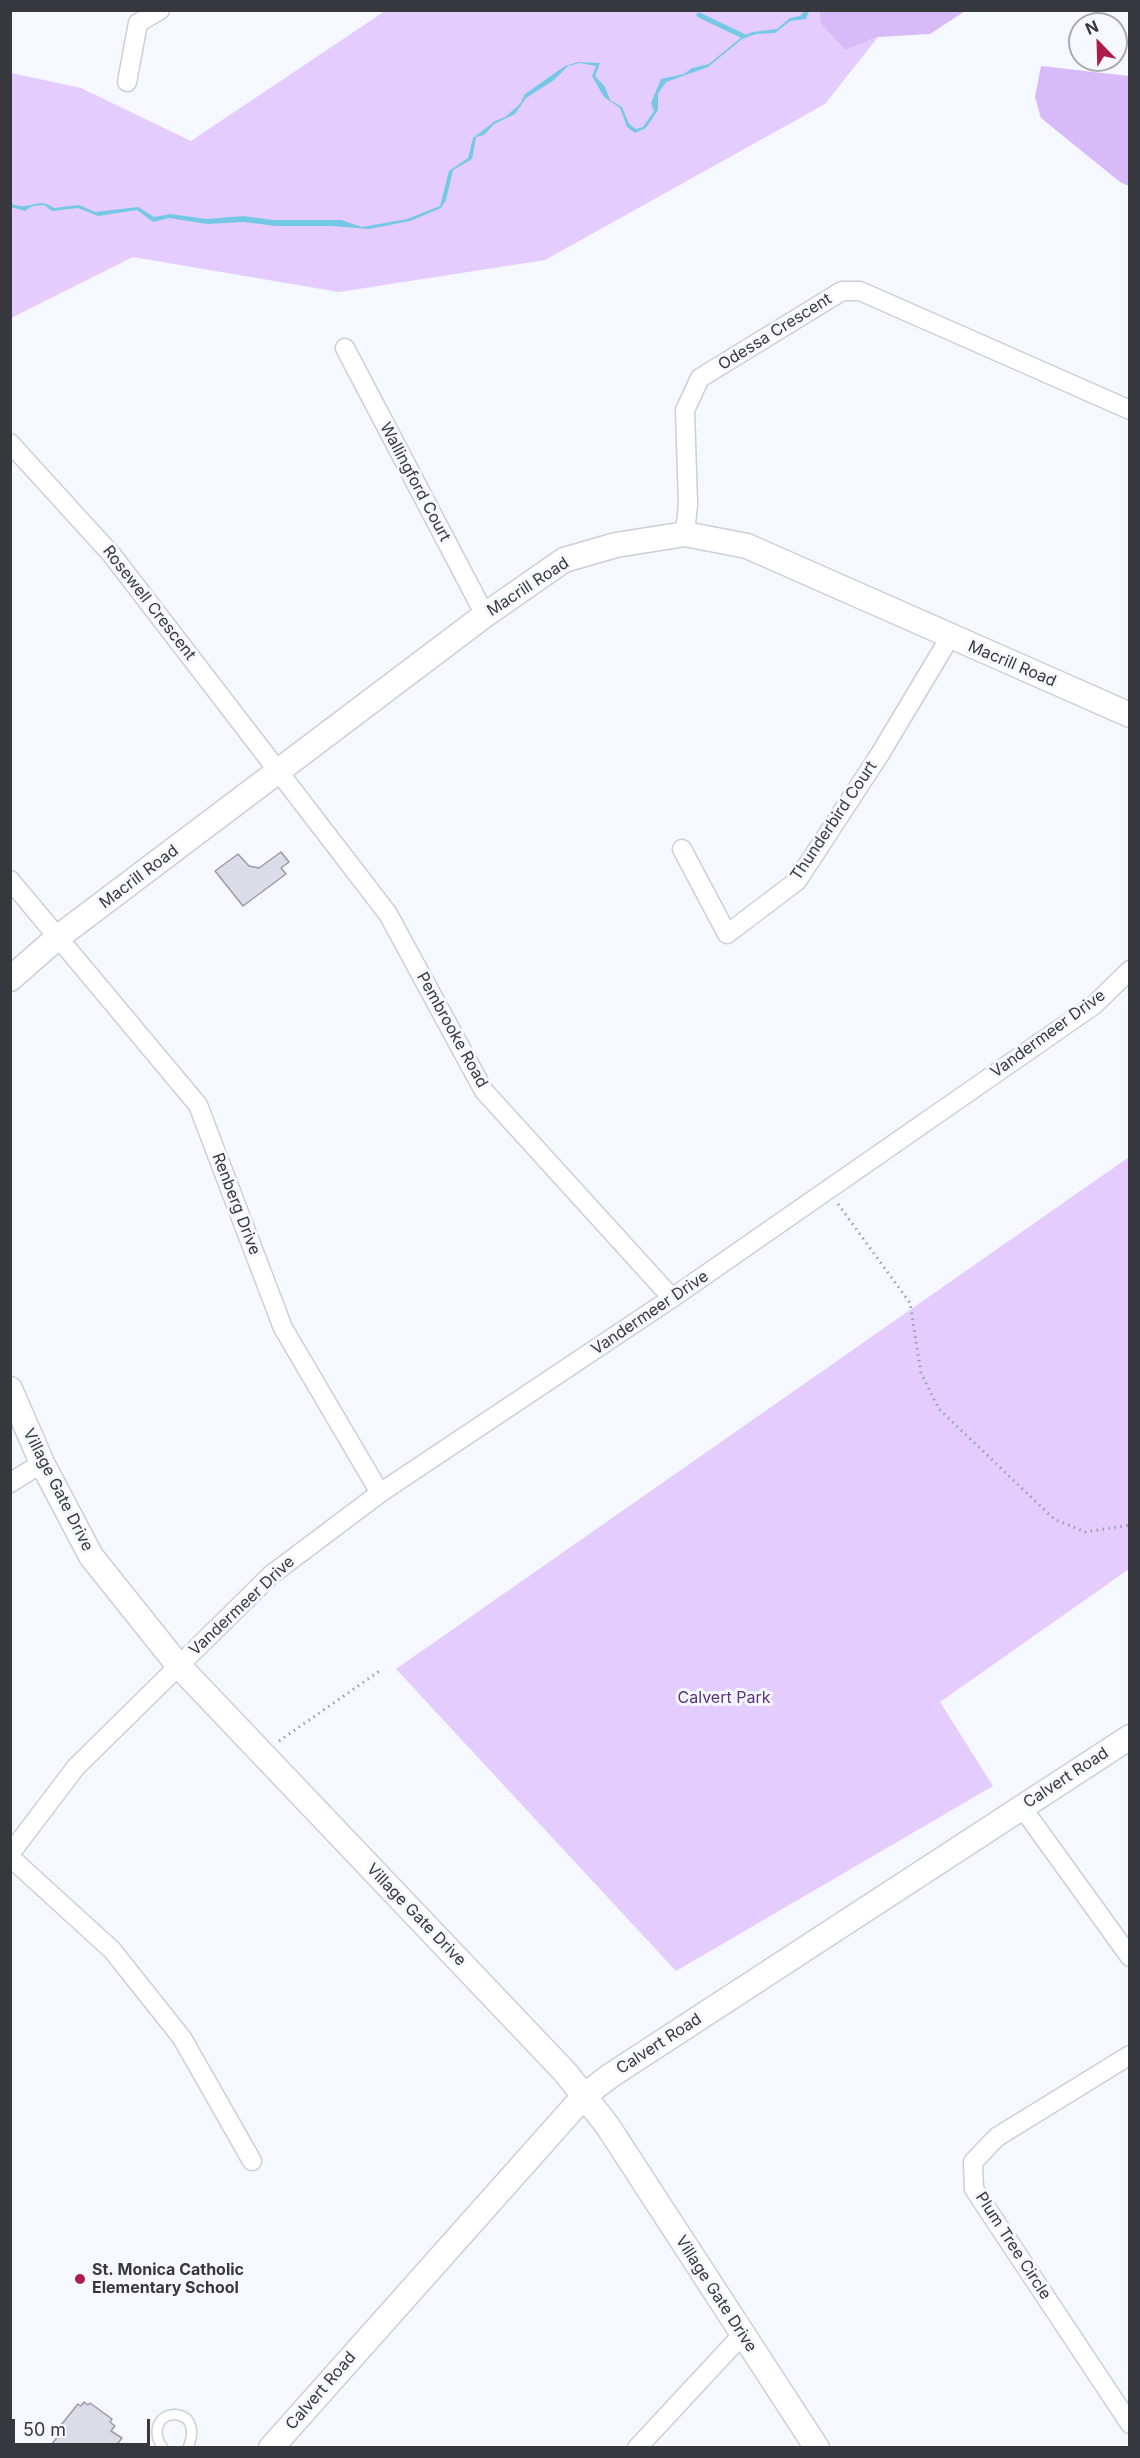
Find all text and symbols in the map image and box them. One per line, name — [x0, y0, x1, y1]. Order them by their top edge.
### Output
north arrow — [1068, 12, 1128, 72]
text: N — [1082, 16, 1101, 39]
street label: Odessa Crescent — [715, 289, 835, 375]
street label: Wallingford Court — [375, 419, 455, 545]
street label: Rosewell Crescent — [98, 542, 200, 664]
street label: Macrill Road — [484, 553, 572, 621]
street label: Macrill Road — [965, 637, 1059, 691]
street label: Thunderbird Court — [787, 758, 881, 884]
street label: Macrill Road — [96, 841, 182, 913]
street label: Pembrooke Road — [412, 969, 492, 1091]
street label: Vandermeer Drive — [987, 986, 1109, 1082]
street label: Renberg Drive — [208, 1150, 264, 1258]
street label: Vandermeer Drive — [588, 1267, 712, 1359]
street label: Village Gate Drive — [19, 1426, 97, 1554]
street label: Vandermeer Drive — [185, 1552, 299, 1660]
park label: Calvert Park — [678, 1688, 770, 1708]
street label: Calvert Road — [1020, 1743, 1112, 1813]
street label: Village Gate Drive — [362, 1860, 470, 1970]
street label: Calvert Road — [613, 2009, 705, 2079]
street label: Plum Tree Circle — [971, 2189, 1055, 2303]
street label: Village Gate Drive — [671, 2232, 761, 2356]
place label: St. Monica Catholic Elementary School — [92, 2260, 244, 2298]
marker: St. Monica Catholic Elementary School — [73, 2272, 87, 2286]
street label: Calvert Road — [282, 2348, 360, 2434]
scale bar — [15, 2407, 153, 2445]
text: 50 m — [23, 2419, 66, 2440]

